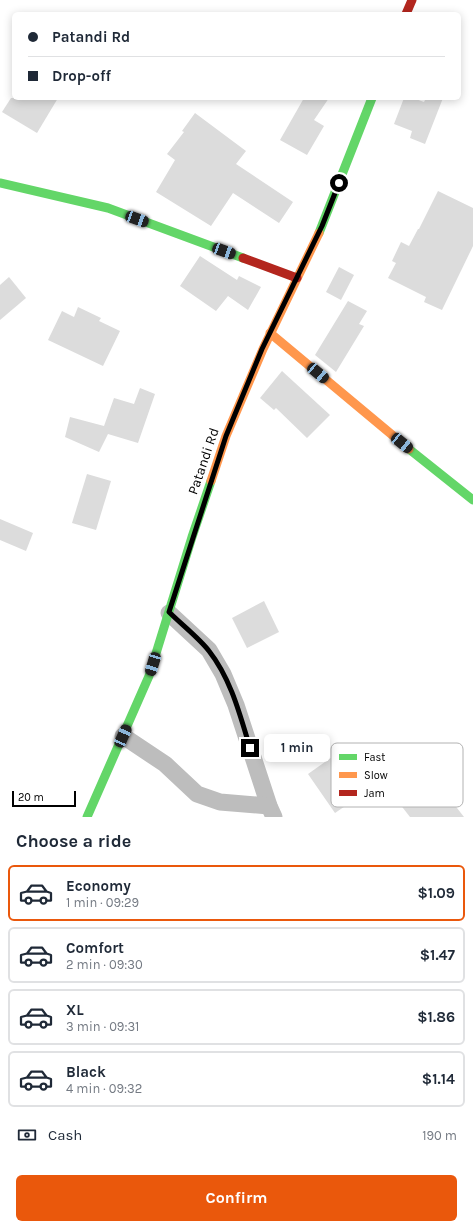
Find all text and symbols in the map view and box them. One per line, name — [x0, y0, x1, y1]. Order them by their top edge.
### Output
text: Patandi Rd — [52, 28, 130, 46]
text: Drop-off — [52, 67, 111, 85]
route start — [330, 174, 348, 192]
car — [124, 209, 150, 229]
car — [211, 241, 237, 261]
car — [305, 361, 331, 385]
street label: Patandi Rd — [184, 426, 223, 497]
car — [389, 431, 415, 455]
car — [144, 651, 162, 677]
car — [113, 723, 133, 749]
callout: 1 min — [264, 734, 330, 762]
route end — [241, 739, 259, 757]
text: 1 min — [281, 740, 313, 755]
legend — [331, 743, 463, 807]
text: Fast — [364, 751, 385, 764]
text: Slow — [364, 769, 388, 782]
text: Jam — [364, 787, 385, 800]
scale bar — [12, 789, 76, 808]
text: 20 m — [18, 791, 44, 804]
text: Choose a ride — [16, 830, 131, 852]
icon: car — [18, 875, 54, 911]
text: Economy — [66, 877, 131, 895]
text: $1.09 — [417, 884, 455, 902]
text: 1 min · 09:29 — [66, 895, 139, 910]
icon: car — [18, 937, 54, 973]
text: Comfort — [66, 939, 124, 957]
text: $1.47 — [420, 946, 455, 964]
text: 2 min · 09:30 — [66, 957, 143, 972]
icon: car — [18, 999, 54, 1035]
text: XL — [66, 1001, 84, 1019]
text: $1.86 — [417, 1008, 455, 1026]
text: 3 min · 09:31 — [66, 1019, 139, 1034]
icon: car — [18, 1061, 54, 1097]
text: Black — [66, 1063, 106, 1081]
text: $1.14 — [422, 1070, 455, 1088]
text: 4 min · 09:32 — [66, 1081, 142, 1096]
icon: cash — [16, 1124, 38, 1146]
text: Cash — [48, 1126, 82, 1144]
text: 190 m — [422, 1128, 457, 1143]
button: Confirm — [16, 1175, 457, 1221]

